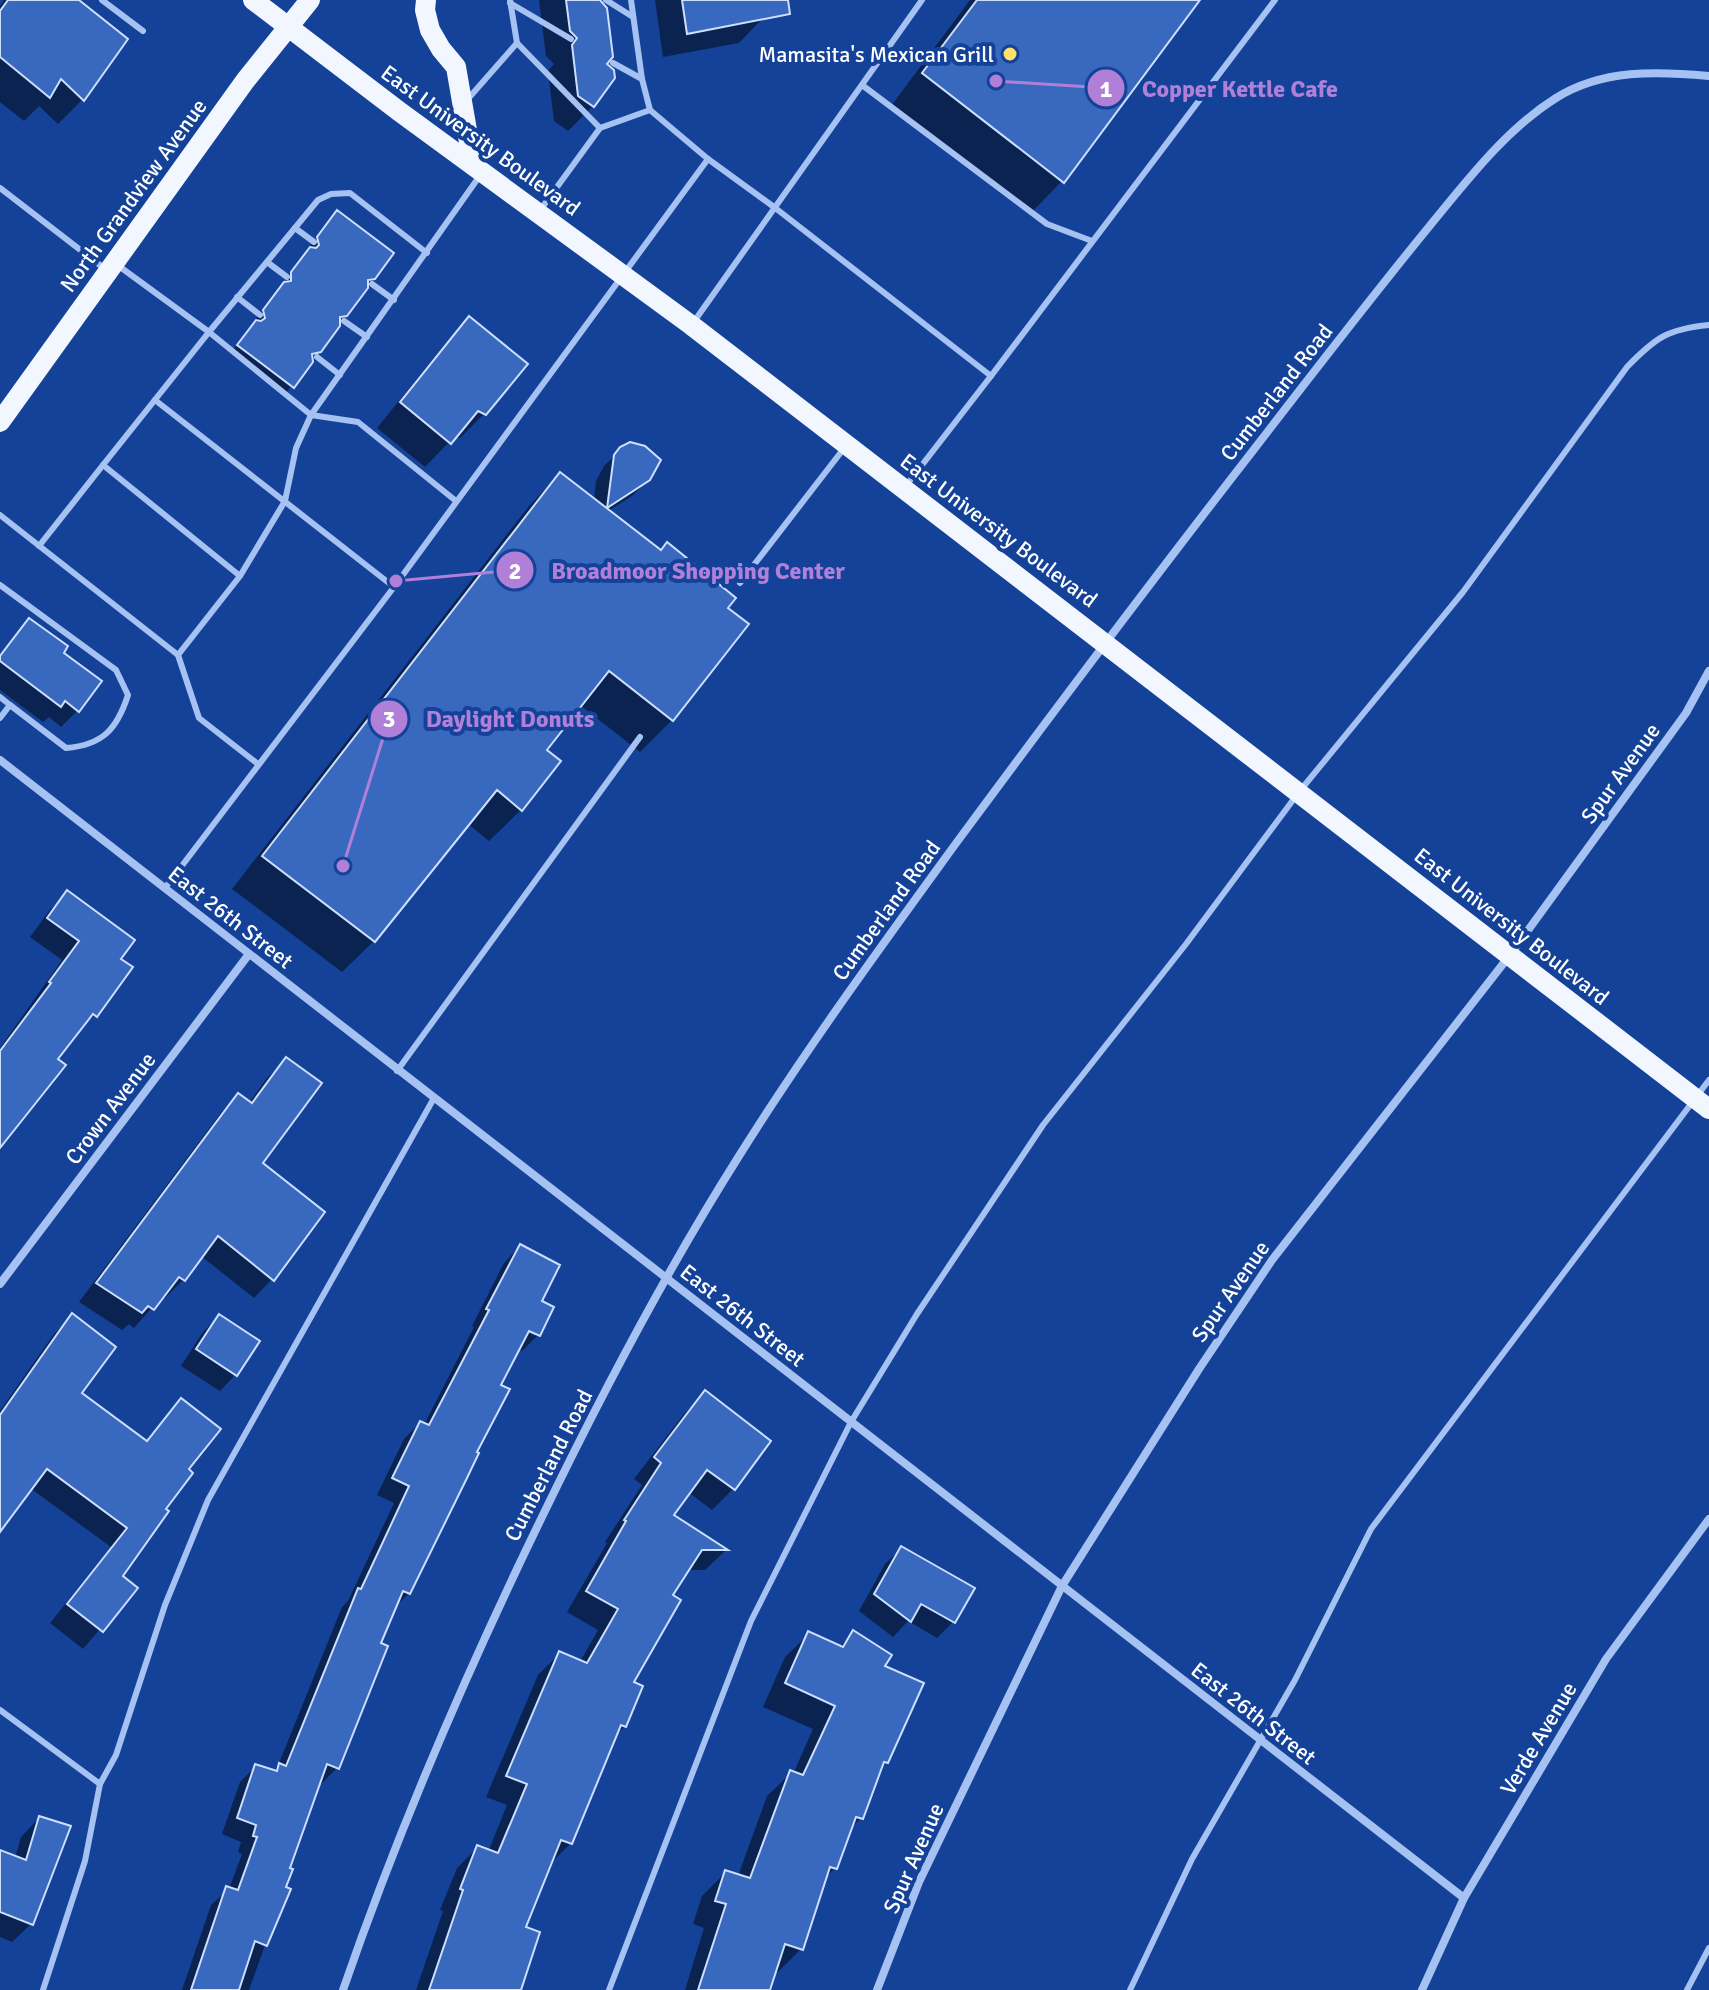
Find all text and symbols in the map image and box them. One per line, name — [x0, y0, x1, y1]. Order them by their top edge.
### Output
place label: Mamasita's Mexican Grill — [758, 41, 994, 68]
marker: Mamasita's Mexican Grill — [1001, 45, 1019, 63]
street label: East University Boulevard — [376, 59, 586, 222]
callout: Copper Kettle Cafe — [1086, 64, 1354, 112]
text: 1 — [1100, 74, 1113, 104]
text: Copper Kettle Cafe — [1142, 74, 1338, 104]
street label: North Grandview Avenue — [54, 93, 213, 297]
street label: Cumberland Road — [1214, 318, 1338, 466]
street label: East University Boulevard — [895, 447, 1103, 613]
callout: Broadmoor Shopping Center — [495, 546, 861, 594]
text: 2 — [509, 556, 521, 586]
text: Broadmoor Shopping Center — [551, 556, 845, 586]
callout: Daylight Donuts — [369, 695, 610, 743]
text: 3 — [383, 704, 395, 734]
text: Daylight Donuts — [426, 704, 595, 734]
street label: Spur Avenue — [1575, 718, 1666, 829]
street label: Cumberland Road — [826, 835, 946, 986]
street label: East University Boulevard — [1409, 842, 1614, 1011]
street label: East 26th Street — [163, 860, 299, 975]
street label: Crown Avenue — [59, 1047, 161, 1170]
street label: Spur Avenue — [1186, 1235, 1275, 1347]
street label: East 26th Street — [675, 1258, 811, 1373]
street label: Cumberland Road — [499, 1385, 598, 1546]
street label: East 26th Street — [1186, 1656, 1322, 1771]
street label: Verde Avenue — [1494, 1677, 1583, 1800]
street label: Spur Avenue — [877, 1799, 950, 1917]

